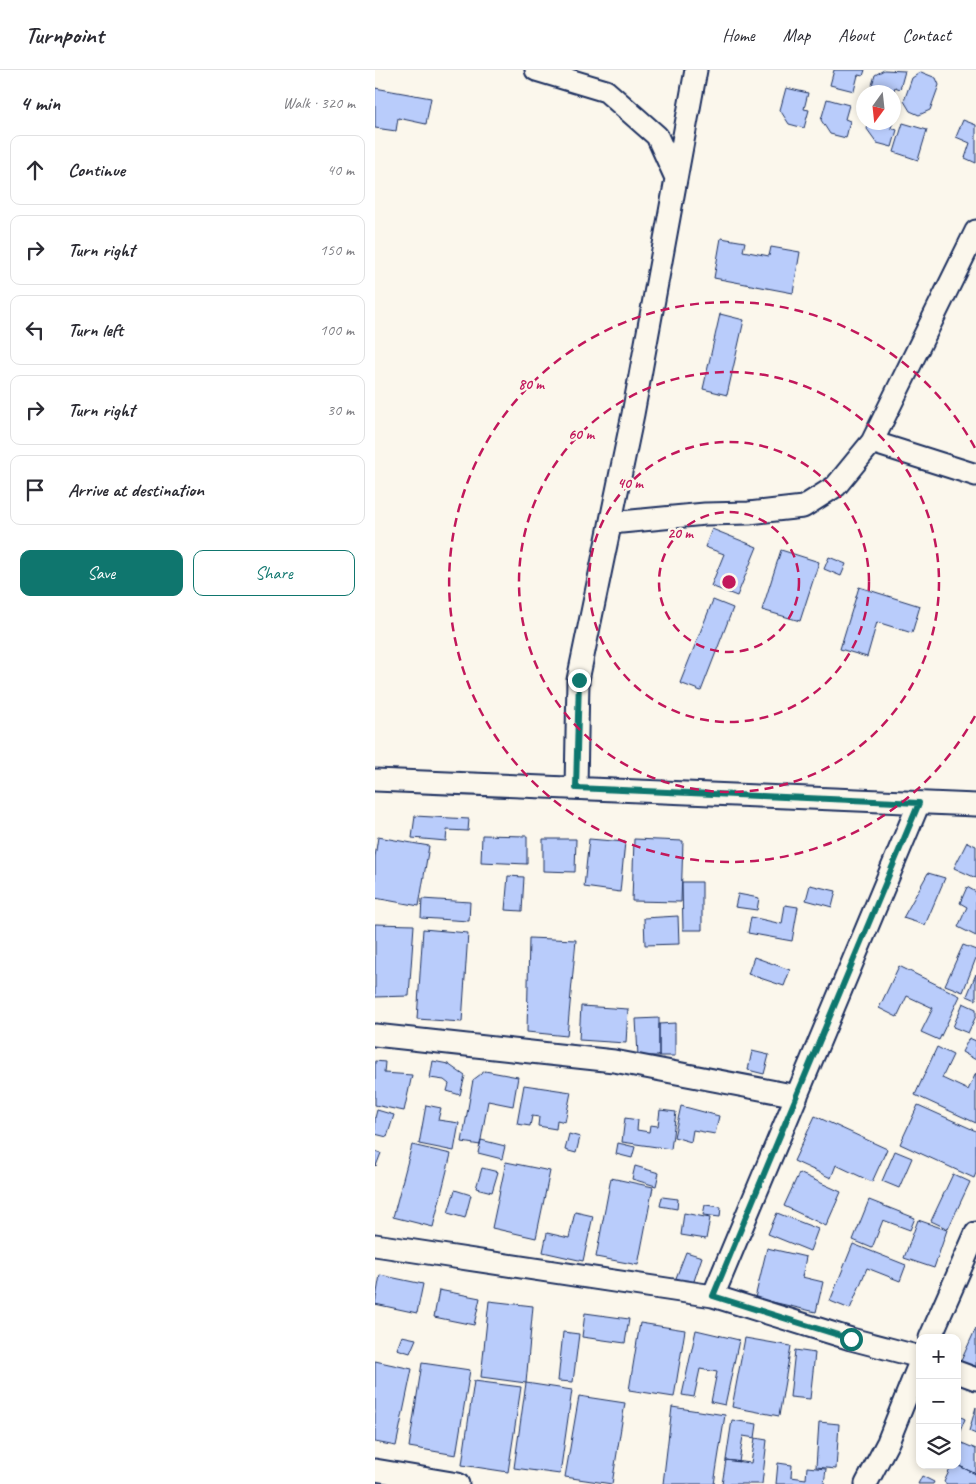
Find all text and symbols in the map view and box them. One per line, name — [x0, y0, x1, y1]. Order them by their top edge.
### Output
text: Turnpoint — [25, 20, 104, 50]
text: Home — [722, 24, 755, 46]
text: Map — [783, 24, 810, 46]
text: About — [838, 24, 874, 46]
text: Contact — [902, 24, 951, 46]
north arrow — [856, 85, 901, 130]
text: 4 min — [20, 90, 60, 116]
text: Walk · 320 m — [283, 93, 355, 113]
icon: ahead — [21, 156, 49, 184]
text: Continue — [68, 158, 125, 182]
text: 40 m — [327, 160, 354, 180]
icon: right — [21, 236, 49, 264]
text: Turn right — [68, 238, 135, 262]
text: 150 m — [320, 240, 354, 260]
icon: left — [21, 316, 49, 344]
text: Turn left — [68, 318, 123, 342]
text: 100 m — [320, 320, 354, 340]
text: 80 m — [518, 375, 545, 394]
icon: right — [21, 396, 49, 424]
text: Turn right — [68, 398, 135, 422]
text: 30 m — [327, 400, 354, 420]
text: 60 m — [568, 425, 595, 444]
text: 40 m — [617, 474, 644, 493]
icon: arrive — [21, 476, 49, 504]
text: Arrive at destination — [68, 478, 204, 502]
text: 20 m — [667, 524, 694, 543]
button: Save — [20, 550, 183, 596]
button: Share — [193, 550, 355, 596]
centre of rings — [720, 573, 738, 591]
route end — [568, 669, 591, 692]
route start — [840, 1328, 863, 1351]
map controls — [916, 1334, 961, 1469]
button: + — [916, 1334, 961, 1379]
button: − — [916, 1379, 961, 1424]
button: layers — [916, 1424, 961, 1469]

